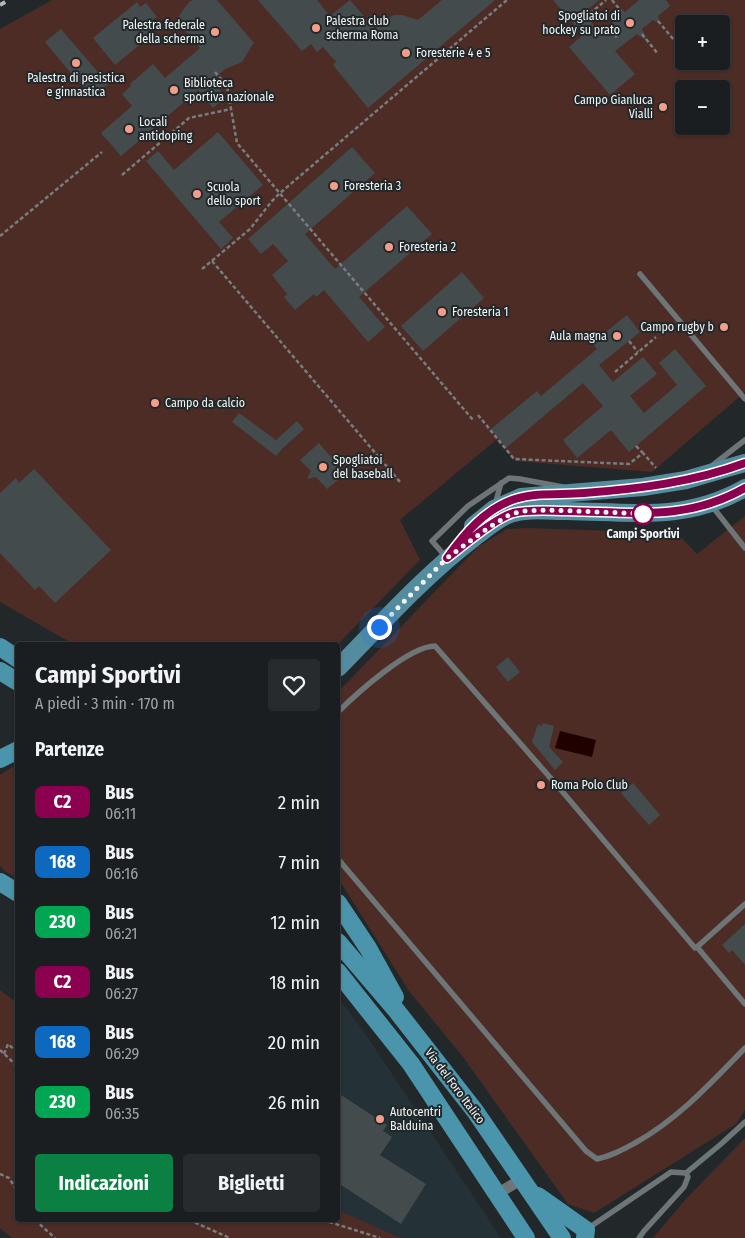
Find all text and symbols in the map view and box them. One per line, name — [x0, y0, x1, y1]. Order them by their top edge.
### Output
place label: Spogliatoi di hockey su prato — [542, 9, 620, 37]
place label: Palestra club scherma Roma — [326, 14, 399, 42]
map controls — [675, 15, 730, 135]
button: + — [675, 15, 730, 70]
marker: Spogliatoi di hockey su prato — [624, 17, 636, 29]
place label: Palestra federale della scherma — [123, 18, 205, 46]
marker: Palestra club scherma Roma — [310, 22, 322, 34]
marker: Palestra federale della scherma — [209, 26, 221, 38]
place label: Foresterie 4 e 5 — [416, 46, 491, 60]
marker: Foresterie 4 e 5 — [400, 47, 412, 59]
marker: Palestra di pesistica e ginnastica — [70, 57, 82, 69]
place label: Palestra di pesistica e ginnastica — [27, 71, 125, 99]
place label: Biblioteca sportiva nazionale — [184, 76, 274, 104]
button: − — [675, 80, 730, 135]
marker: Biblioteca sportiva nazionale — [168, 84, 180, 96]
place label: Campo Gianluca Vialli — [574, 93, 653, 121]
marker: Campo Gianluca Vialli — [657, 101, 669, 113]
place label: Locali antidoping — [139, 115, 193, 143]
marker: Locali antidoping — [123, 123, 135, 135]
place label: Foresteria 3 — [344, 179, 401, 193]
place label: Scuola dello sport — [207, 180, 261, 208]
marker: Foresteria 3 — [328, 180, 340, 192]
marker: Scuola dello sport — [191, 188, 203, 200]
place label: Foresteria 2 — [399, 240, 456, 254]
marker: Foresteria 2 — [383, 241, 395, 253]
place label: Foresteria 1 — [452, 305, 508, 319]
marker: Foresteria 1 — [436, 306, 448, 318]
place label: Campo rugby b — [640, 320, 714, 334]
marker: Campo rugby b — [718, 321, 730, 333]
place label: Aula magna — [550, 329, 607, 343]
marker: Aula magna — [611, 330, 623, 342]
place label: Campo da calcio — [165, 396, 245, 410]
marker: Campo da calcio — [149, 397, 161, 409]
place label: Spogliatoi del baseball — [333, 453, 393, 481]
marker: Spogliatoi del baseball — [317, 461, 329, 473]
marker: Campi Sportivi — [632, 503, 654, 525]
place label: Campi Sportivi — [606, 527, 680, 541]
your location — [367, 615, 392, 640]
button: heart — [268, 659, 320, 711]
text: Campi Sportivi — [35, 661, 181, 689]
text: A piedi · 3 min · 170 m — [35, 694, 175, 713]
text: Partenze — [35, 738, 104, 761]
place label: Roma Polo Club — [551, 778, 628, 792]
marker: Roma Polo Club — [535, 779, 547, 791]
text: Bus — [105, 781, 134, 804]
text: C2 — [54, 791, 71, 813]
text: 2 min — [278, 791, 320, 814]
text: 06:11 — [105, 804, 136, 823]
text: Bus — [105, 841, 134, 864]
text: 168 — [49, 851, 76, 873]
text: 7 min — [278, 851, 320, 874]
text: 06:16 — [105, 864, 138, 883]
text: Bus — [105, 901, 134, 924]
text: 230 — [49, 911, 76, 933]
text: 12 min — [270, 911, 320, 934]
text: 06:21 — [105, 924, 138, 943]
text: Bus — [105, 961, 134, 984]
text: C2 — [54, 971, 71, 993]
text: 18 min — [269, 971, 320, 994]
text: 06:27 — [105, 984, 138, 1003]
text: Bus — [105, 1021, 134, 1044]
text: 168 — [49, 1031, 76, 1053]
text: 20 min — [268, 1031, 320, 1054]
text: 06:29 — [105, 1044, 139, 1063]
street label: Via del Foro Italico — [422, 1046, 488, 1126]
text: Bus — [105, 1081, 134, 1104]
text: 230 — [49, 1091, 76, 1113]
text: 26 min — [268, 1091, 320, 1114]
text: 06:35 — [105, 1104, 139, 1123]
place label: Autocentri Balduina — [390, 1105, 441, 1133]
marker: Autocentri Balduina — [374, 1113, 386, 1125]
button: Indicazioni — [35, 1154, 173, 1212]
button: Biglietti — [183, 1154, 320, 1212]

